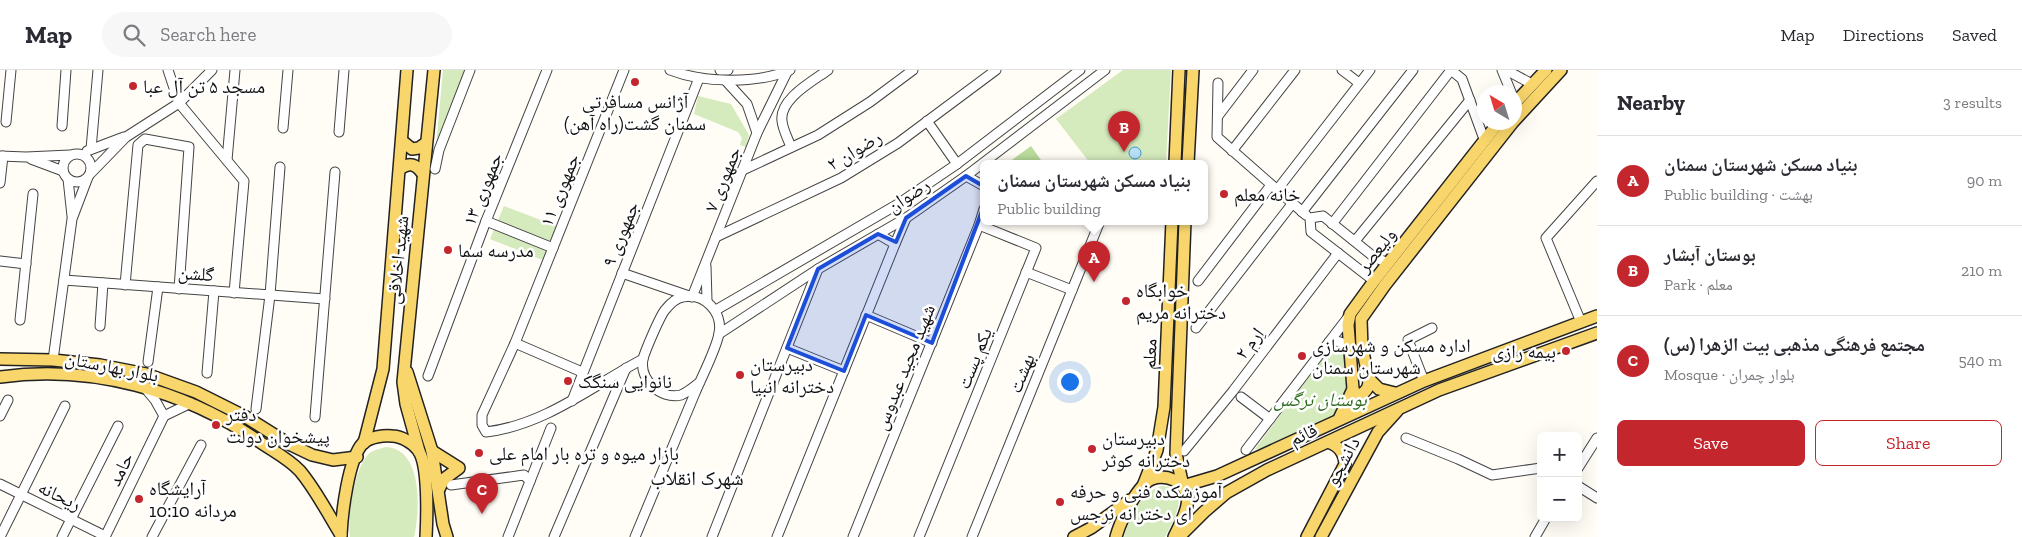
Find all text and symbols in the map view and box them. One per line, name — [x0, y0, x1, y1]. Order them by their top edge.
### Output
search box — [102, 12, 452, 57]
text: Map — [25, 20, 72, 49]
icon: search — [120, 21, 148, 49]
text: Search here — [160, 23, 257, 46]
text: Map — [1780, 24, 1815, 46]
text: Directions — [1843, 24, 1924, 46]
text: Saved — [1952, 24, 1997, 46]
place label: مسجد ۵ تن آل عبا — [143, 75, 265, 98]
marker: آژانس مسافرتی سمنان گشت(راه آهن) — [629, 76, 641, 88]
marker: مسجد ۵ تن آل عبا — [127, 80, 139, 92]
north arrow — [1477, 85, 1522, 130]
place label: آژانس مسافرتی سمنان گشت(راه آهن) — [564, 90, 706, 135]
text: Nearby — [1617, 90, 1685, 115]
text: 3 results — [1943, 93, 2002, 112]
pin: B — [1108, 111, 1140, 152]
street label: رضوان ۲ — [823, 125, 886, 176]
street label: جمهوری ۷ — [699, 143, 746, 215]
street label: جمهوری ۱۳ — [457, 149, 507, 229]
street label: جمهوری ۱۱ — [534, 150, 584, 230]
text: بنیاد مسکن شهرستان سمنان — [1664, 153, 1858, 176]
popup — [980, 160, 1208, 225]
text: بنیاد مسکن شهرستان سمنان — [997, 169, 1191, 192]
text: A — [1628, 171, 1639, 190]
text: 90 m — [1967, 171, 2002, 190]
street label: رضوان — [882, 173, 934, 218]
place label: خانه معلم — [1234, 183, 1300, 207]
text: Public building · بهشت — [1664, 185, 1813, 204]
marker: خانه معلم — [1218, 188, 1230, 200]
street label: جمهوری ۹ — [597, 198, 644, 270]
text: Public building — [997, 199, 1101, 218]
street label: شهید اخلاقی — [381, 215, 414, 306]
street label: ولیعصر — [1351, 223, 1401, 278]
place label: مدرسه سما — [458, 239, 534, 262]
pin: A — [1078, 241, 1110, 282]
text: بوستان آبشار — [1664, 243, 1756, 266]
marker: مدرسه سما — [442, 244, 454, 256]
street label: گلشن — [177, 261, 215, 286]
text: B — [1628, 261, 1638, 280]
text: 210 m — [1961, 261, 2002, 280]
text: Park · معلم — [1664, 275, 1733, 294]
place label: خوابگاه دخترانه مریم — [1136, 279, 1226, 325]
marker: خوابگاه دخترانه مریم — [1120, 295, 1132, 307]
street label: شهید مجید عبدوس — [869, 301, 940, 433]
street label: اِرم ۲ — [1230, 323, 1270, 365]
street label: یکم پست — [952, 324, 998, 393]
text: مجتمع فرهنگی مذهبی بیت الزهرا (س) — [1664, 333, 1925, 356]
place label: اداره مسکن و شهرسازی شهرستان سمنان — [1312, 334, 1471, 379]
street label: معلم — [1137, 338, 1163, 370]
place label: بیمه رازی — [1492, 340, 1556, 363]
marker: بیمه رازی — [1560, 345, 1572, 357]
street label: بلوار بهارستان — [63, 346, 161, 387]
street label: بهشت — [1003, 350, 1040, 396]
marker: اداره مسکن و شهرسازی شهرستان سمنان — [1296, 350, 1308, 362]
text: C — [1628, 351, 1638, 370]
text: 540 m — [1959, 351, 2002, 370]
place label: دبیرستان دخترانه انبیا — [750, 353, 834, 398]
text: Mosque · بلوار چمران — [1664, 365, 1795, 384]
marker: دبیرستان دخترانه انبیا — [734, 369, 746, 381]
your location — [1057, 369, 1083, 395]
place label: نانوایی سنگک — [578, 370, 672, 393]
marker: نانوایی سنگک — [562, 375, 574, 387]
park label: بوستان نرگس — [1273, 388, 1368, 411]
place label: دفتر پیشخوان دولت — [225, 403, 330, 448]
street label: قائم — [1286, 418, 1321, 452]
marker: دفتر پیشخوان دولت — [210, 419, 222, 431]
button: Save — [1617, 420, 1805, 466]
button: Share — [1815, 420, 2002, 466]
place label: دبیرستان دخترانه کوثر — [1101, 427, 1190, 472]
map controls — [1537, 432, 1582, 522]
button: + — [1537, 432, 1582, 477]
street label: دانشجو — [1320, 433, 1365, 489]
place label: بازار میوه و تره بار امام علی — [489, 442, 679, 467]
marker: دبیرستان دخترانه کوثر — [1086, 443, 1098, 455]
marker: بازار میوه و تره بار امام علی — [473, 447, 485, 459]
street label: حامد — [103, 449, 138, 490]
district label: شهرک انقلاب — [650, 466, 744, 490]
pin: C — [466, 473, 498, 514]
street label: ریحانه — [34, 475, 85, 516]
place label: آرایشگاه مردانه 10:10 — [149, 477, 237, 522]
button: − — [1537, 477, 1582, 522]
place label: آموزشکده فنی و حرفه ای دخترانه نرجس — [1070, 480, 1223, 525]
marker: آرایشگاه مردانه 10:10 — [133, 493, 145, 505]
marker: آموزشکده فنی و حرفه ای دخترانه نرجس — [1054, 496, 1066, 508]

